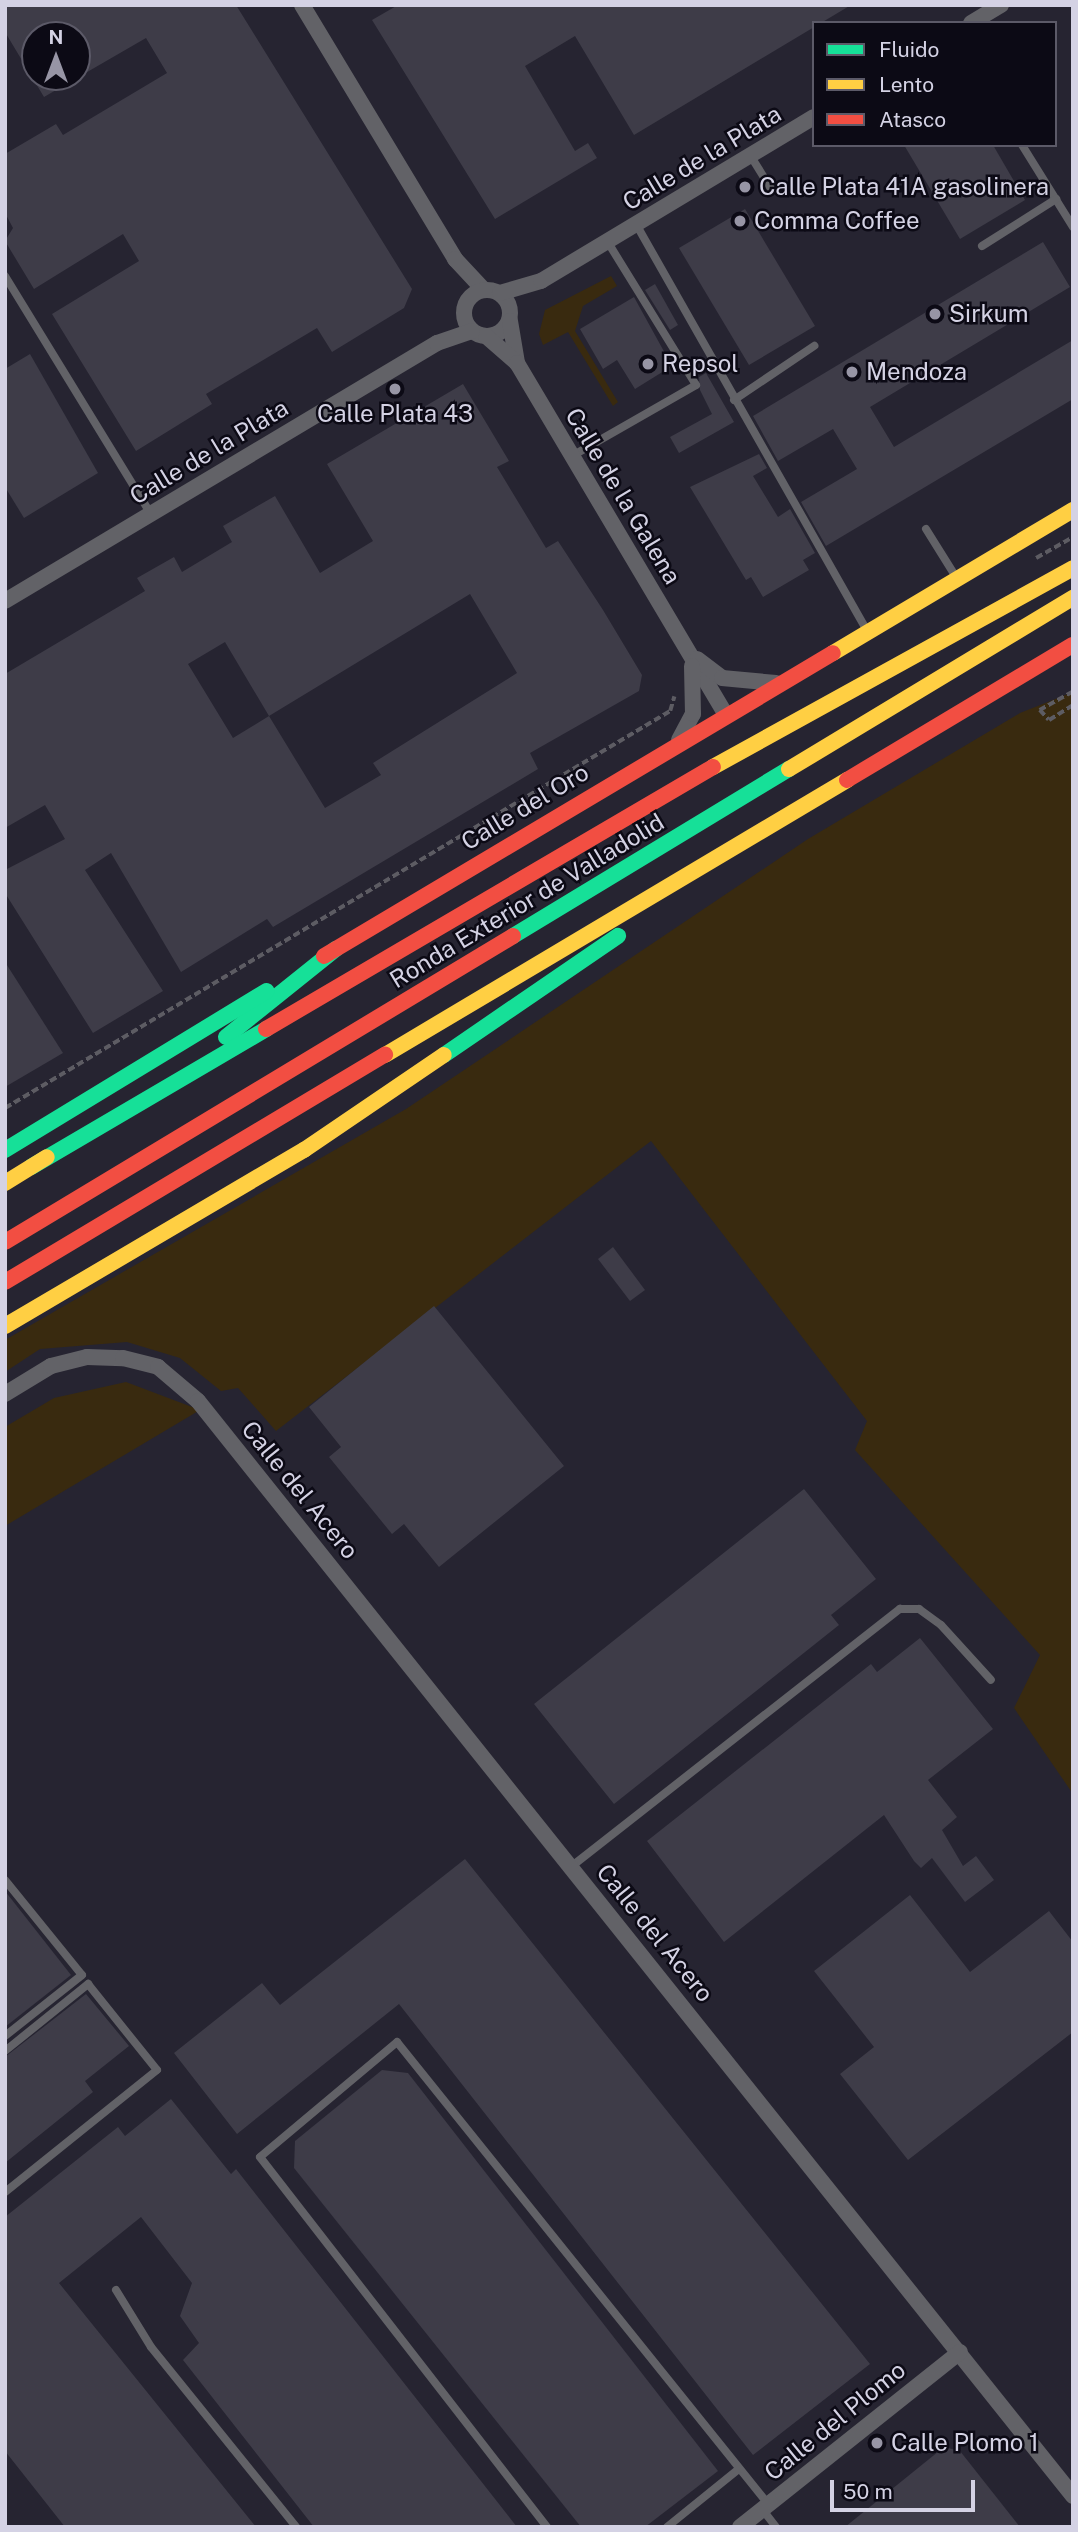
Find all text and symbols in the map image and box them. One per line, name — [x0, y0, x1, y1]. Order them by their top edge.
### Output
north arrow — [21, 21, 91, 91]
legend — [812, 21, 1057, 147]
text: N — [49, 26, 63, 48]
text: Fluido — [879, 37, 939, 62]
text: Lento — [879, 72, 934, 97]
street label: Calle de la Plata — [617, 99, 787, 217]
text: Atasco — [879, 107, 946, 132]
place label: Calle Plata 41A gasolinera — [759, 173, 1049, 201]
marker: Calle Plata 41A gasolinera — [737, 179, 753, 195]
place label: Comma Coffee — [754, 207, 920, 235]
marker: Comma Coffee — [732, 213, 748, 229]
place label: Sirkum — [949, 300, 1029, 328]
marker: Sirkum — [927, 306, 943, 322]
place label: Repsol — [662, 350, 739, 378]
marker: Repsol — [640, 356, 656, 372]
place label: Mendoza — [866, 358, 967, 386]
marker: Mendoza — [844, 364, 860, 380]
marker: Calle Plata 43 — [387, 381, 403, 397]
street label: Calle de la Plata — [124, 393, 294, 511]
place label: Calle Plata 43 — [317, 400, 473, 428]
street label: Calle de la Galena — [559, 403, 687, 589]
street label: Calle del Oro — [456, 758, 594, 856]
street label: Ronda Exterior de Valladolid — [384, 807, 670, 995]
street label: Calle del Acero — [235, 1415, 365, 1565]
street label: Calle del Acero — [590, 1858, 720, 2008]
street label: Calle del Plomo — [759, 2355, 911, 2487]
place label: Calle Plomo 1 — [891, 2429, 1039, 2457]
marker: Calle Plomo 1 — [869, 2435, 885, 2451]
scale bar — [833, 2466, 978, 2510]
text: 50 m — [843, 2479, 893, 2504]

